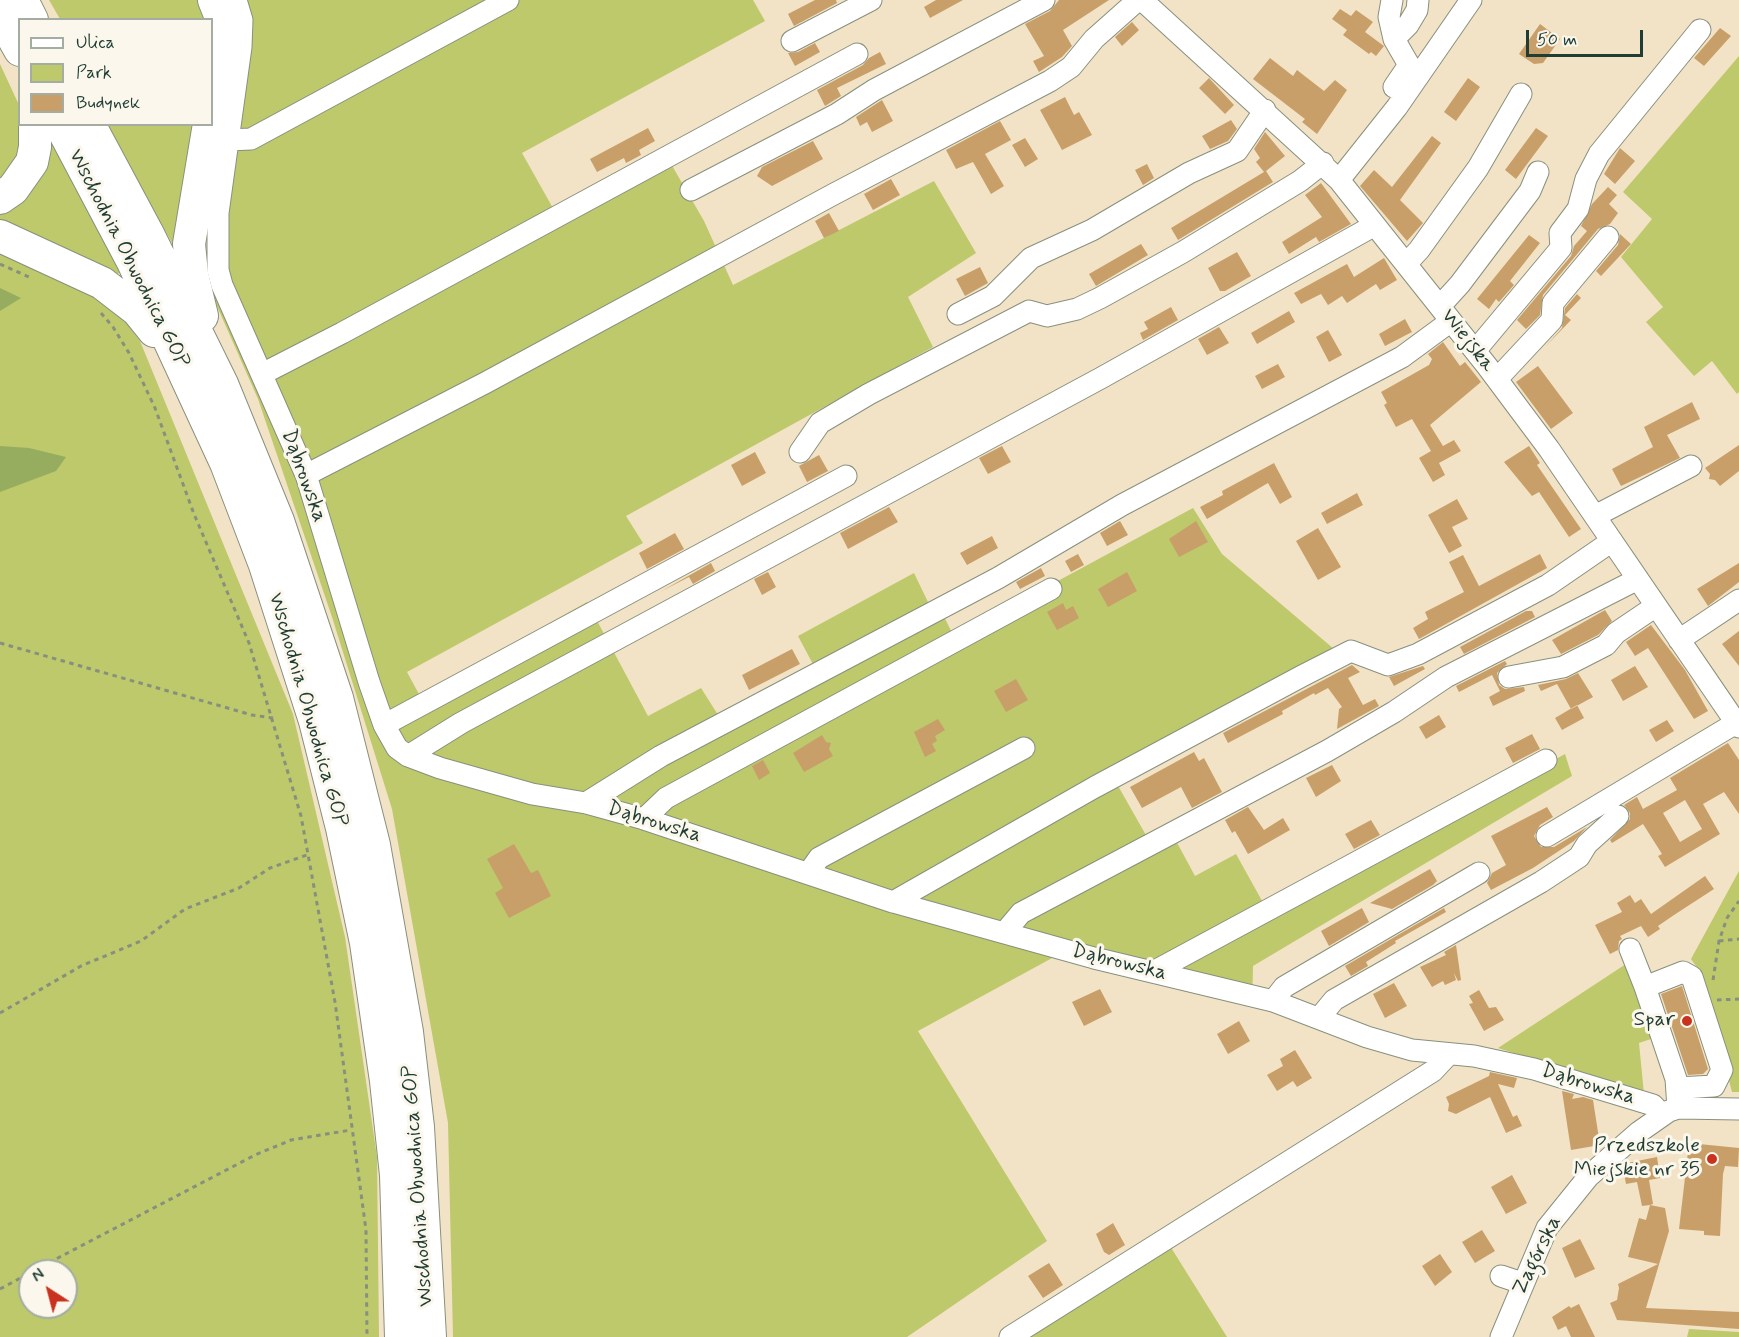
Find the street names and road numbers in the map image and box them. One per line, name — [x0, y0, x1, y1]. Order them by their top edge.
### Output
street label: Wschodnia Obwodnica GOP — [62, 146, 194, 372]
street label: Wiejska — [1435, 304, 1499, 378]
street label: Dąbrowska — [275, 426, 331, 526]
street label: Wschodnia Obwodnica GOP — [262, 590, 352, 830]
street label: Dąbrowska — [604, 797, 704, 849]
street label: Dąbrowska — [1069, 939, 1169, 987]
street label: Dąbrowska — [1538, 1059, 1638, 1111]
street label: Wschodnia Obwodnica GOP — [398, 1064, 440, 1308]
street label: Zagórska — [1508, 1212, 1568, 1300]

